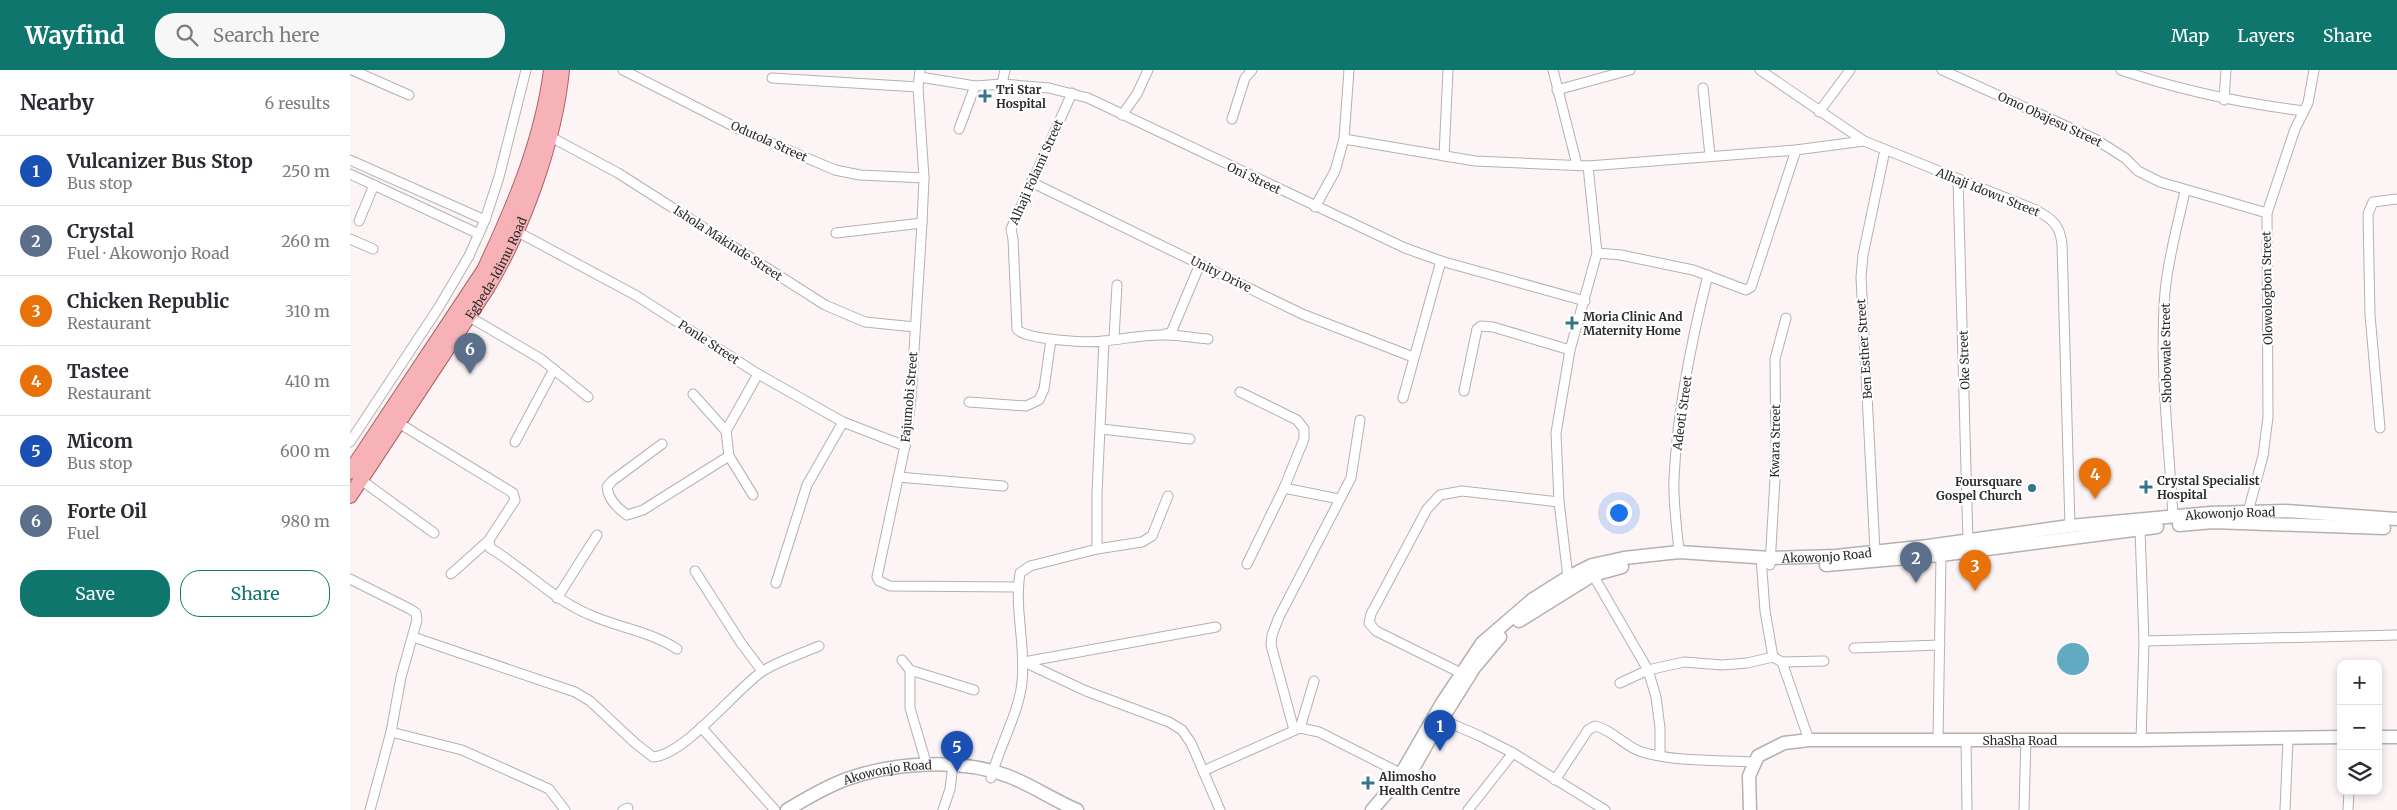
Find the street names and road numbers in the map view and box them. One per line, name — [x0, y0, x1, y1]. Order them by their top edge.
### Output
street label: Omo Obajesu Street — [1995, 88, 2105, 150]
street label: Odutola Street — [728, 117, 810, 165]
street label: Alhaji Folami Street — [1006, 117, 1066, 228]
street label: Oni Street — [1225, 159, 1284, 197]
street label: Alhaji Idowu Street — [1933, 164, 2042, 220]
street label: Ishola Makinde Street — [671, 202, 785, 284]
street label: Egbeda-Idimu Road — [462, 215, 529, 322]
street label: Olowologbon Street — [2259, 231, 2275, 345]
street label: Unity Drive — [1188, 253, 1254, 295]
street label: Ben Esther Street — [1853, 298, 1875, 400]
street label: Shobowale Street — [2158, 302, 2174, 403]
street label: Ponle Street — [676, 317, 743, 367]
street label: Oke Street — [1955, 330, 1973, 390]
street label: Fajumobi Street — [898, 351, 920, 443]
street label: Adeoti Street — [1669, 374, 1695, 452]
street label: Kwara Street — [1767, 404, 1783, 478]
street label: Akowonjo Road — [2183, 504, 2276, 523]
street label: Akowonjo Road — [1780, 545, 1872, 565]
street label: ShaSha Road — [1982, 733, 2057, 748]
street label: Akowonjo Road — [840, 757, 932, 788]

